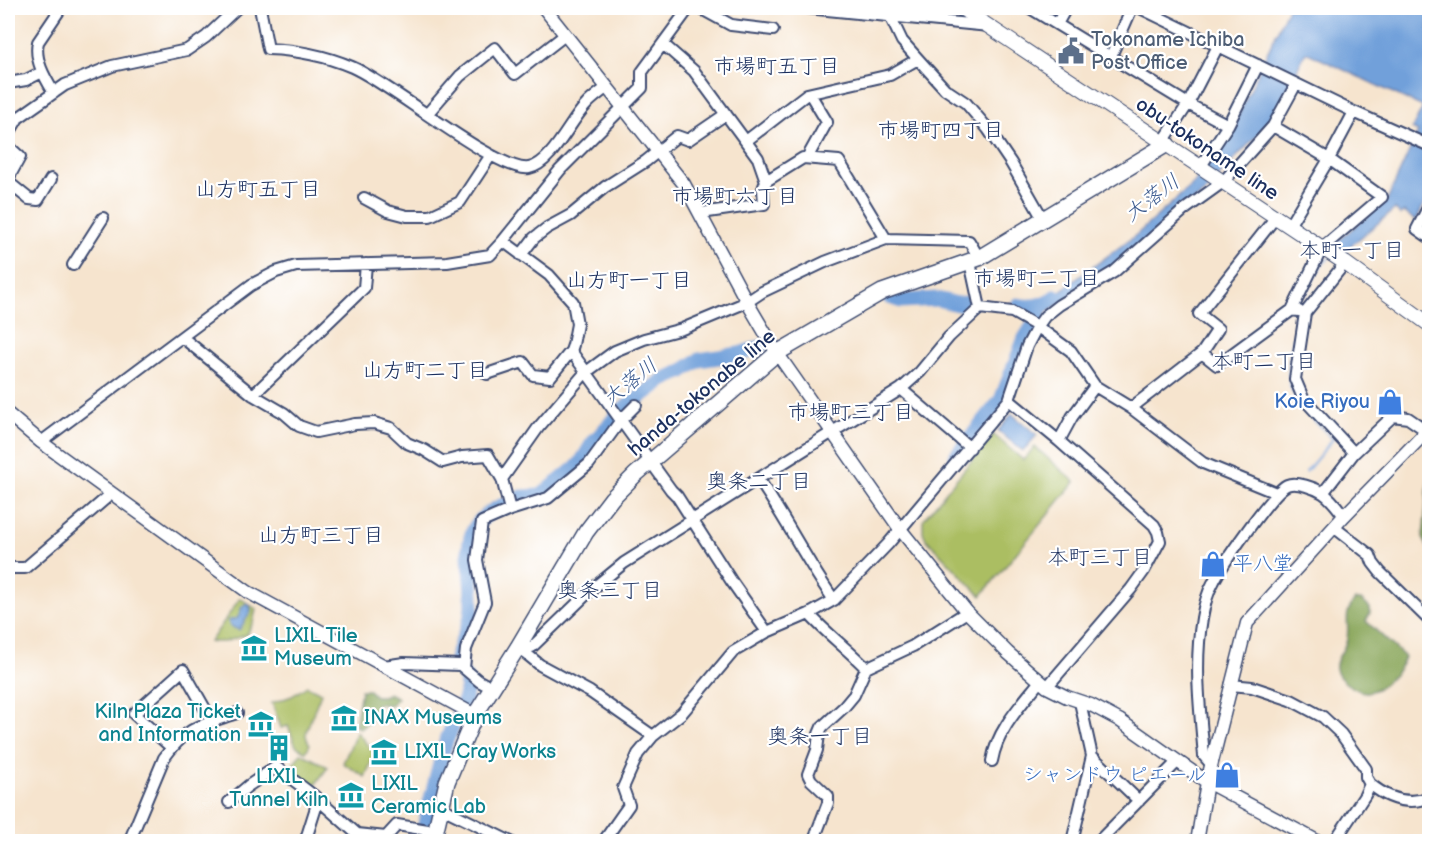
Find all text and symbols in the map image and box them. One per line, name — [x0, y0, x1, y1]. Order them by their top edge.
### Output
place label: Tokoname Ichiba Post Office — [1091, 28, 1245, 75]
public building icon: Tokoname Ichiba Post Office — [1056, 36, 1086, 66]
district label: 市場町五丁目 — [714, 54, 840, 79]
street label: obu-tokoname line — [1131, 92, 1283, 206]
district label: 市場町四丁目 — [878, 118, 1004, 143]
water label: 大落川 — [1119, 169, 1185, 227]
district label: 山方町五丁目 — [195, 177, 321, 202]
district label: 市場町六丁目 — [672, 184, 798, 209]
district label: 本町一丁目 — [1300, 238, 1405, 263]
district label: 市場町二丁目 — [974, 266, 1100, 291]
district label: 山方町一丁目 — [566, 268, 692, 293]
street label: handa-tokonabe line — [623, 324, 781, 462]
district label: 本町二丁目 — [1212, 349, 1317, 374]
water label: 大落川 — [598, 352, 662, 412]
district label: 山方町二丁目 — [362, 358, 488, 383]
shop icon: Koie Riyou — [1375, 387, 1405, 417]
place label: Koie Riyou — [1274, 390, 1370, 414]
district label: 市場町三丁目 — [788, 400, 914, 425]
district label: 奥条二丁目 — [707, 469, 812, 494]
district label: 山方町三丁目 — [258, 523, 384, 548]
district label: 本町三丁目 — [1048, 545, 1153, 570]
shop icon: 平八堂 — [1198, 549, 1228, 579]
place label: 平八堂 — [1233, 552, 1293, 576]
district label: 奥条三丁目 — [558, 578, 663, 603]
place label: LIXIL Tile Museum — [274, 624, 358, 671]
museum icon: LIXIL Tile Museum — [239, 633, 269, 663]
place label: Kiln Plaza Ticket and Information — [95, 700, 241, 747]
museum icon: INAX Museums — [329, 703, 359, 733]
place label: INAX Museums — [364, 706, 502, 730]
museum icon: Kiln Plaza Ticket and Information — [246, 709, 276, 739]
district label: 奥条一丁目 — [768, 724, 873, 749]
building icon: LIXIL Tunnel Kiln — [264, 733, 294, 763]
museum icon: LIXIL Cray Works — [369, 737, 399, 767]
place label: LIXIL Cray Works — [404, 740, 556, 764]
shop icon: シャンドウ ピエール — [1212, 760, 1242, 790]
place label: シャンドウ ピエール — [1023, 763, 1207, 787]
place label: LIXIL Tunnel Kiln — [229, 765, 329, 812]
place label: LIXIL Ceramic Lab — [371, 772, 486, 819]
museum icon: LIXIL Ceramic Lab — [336, 780, 366, 810]

